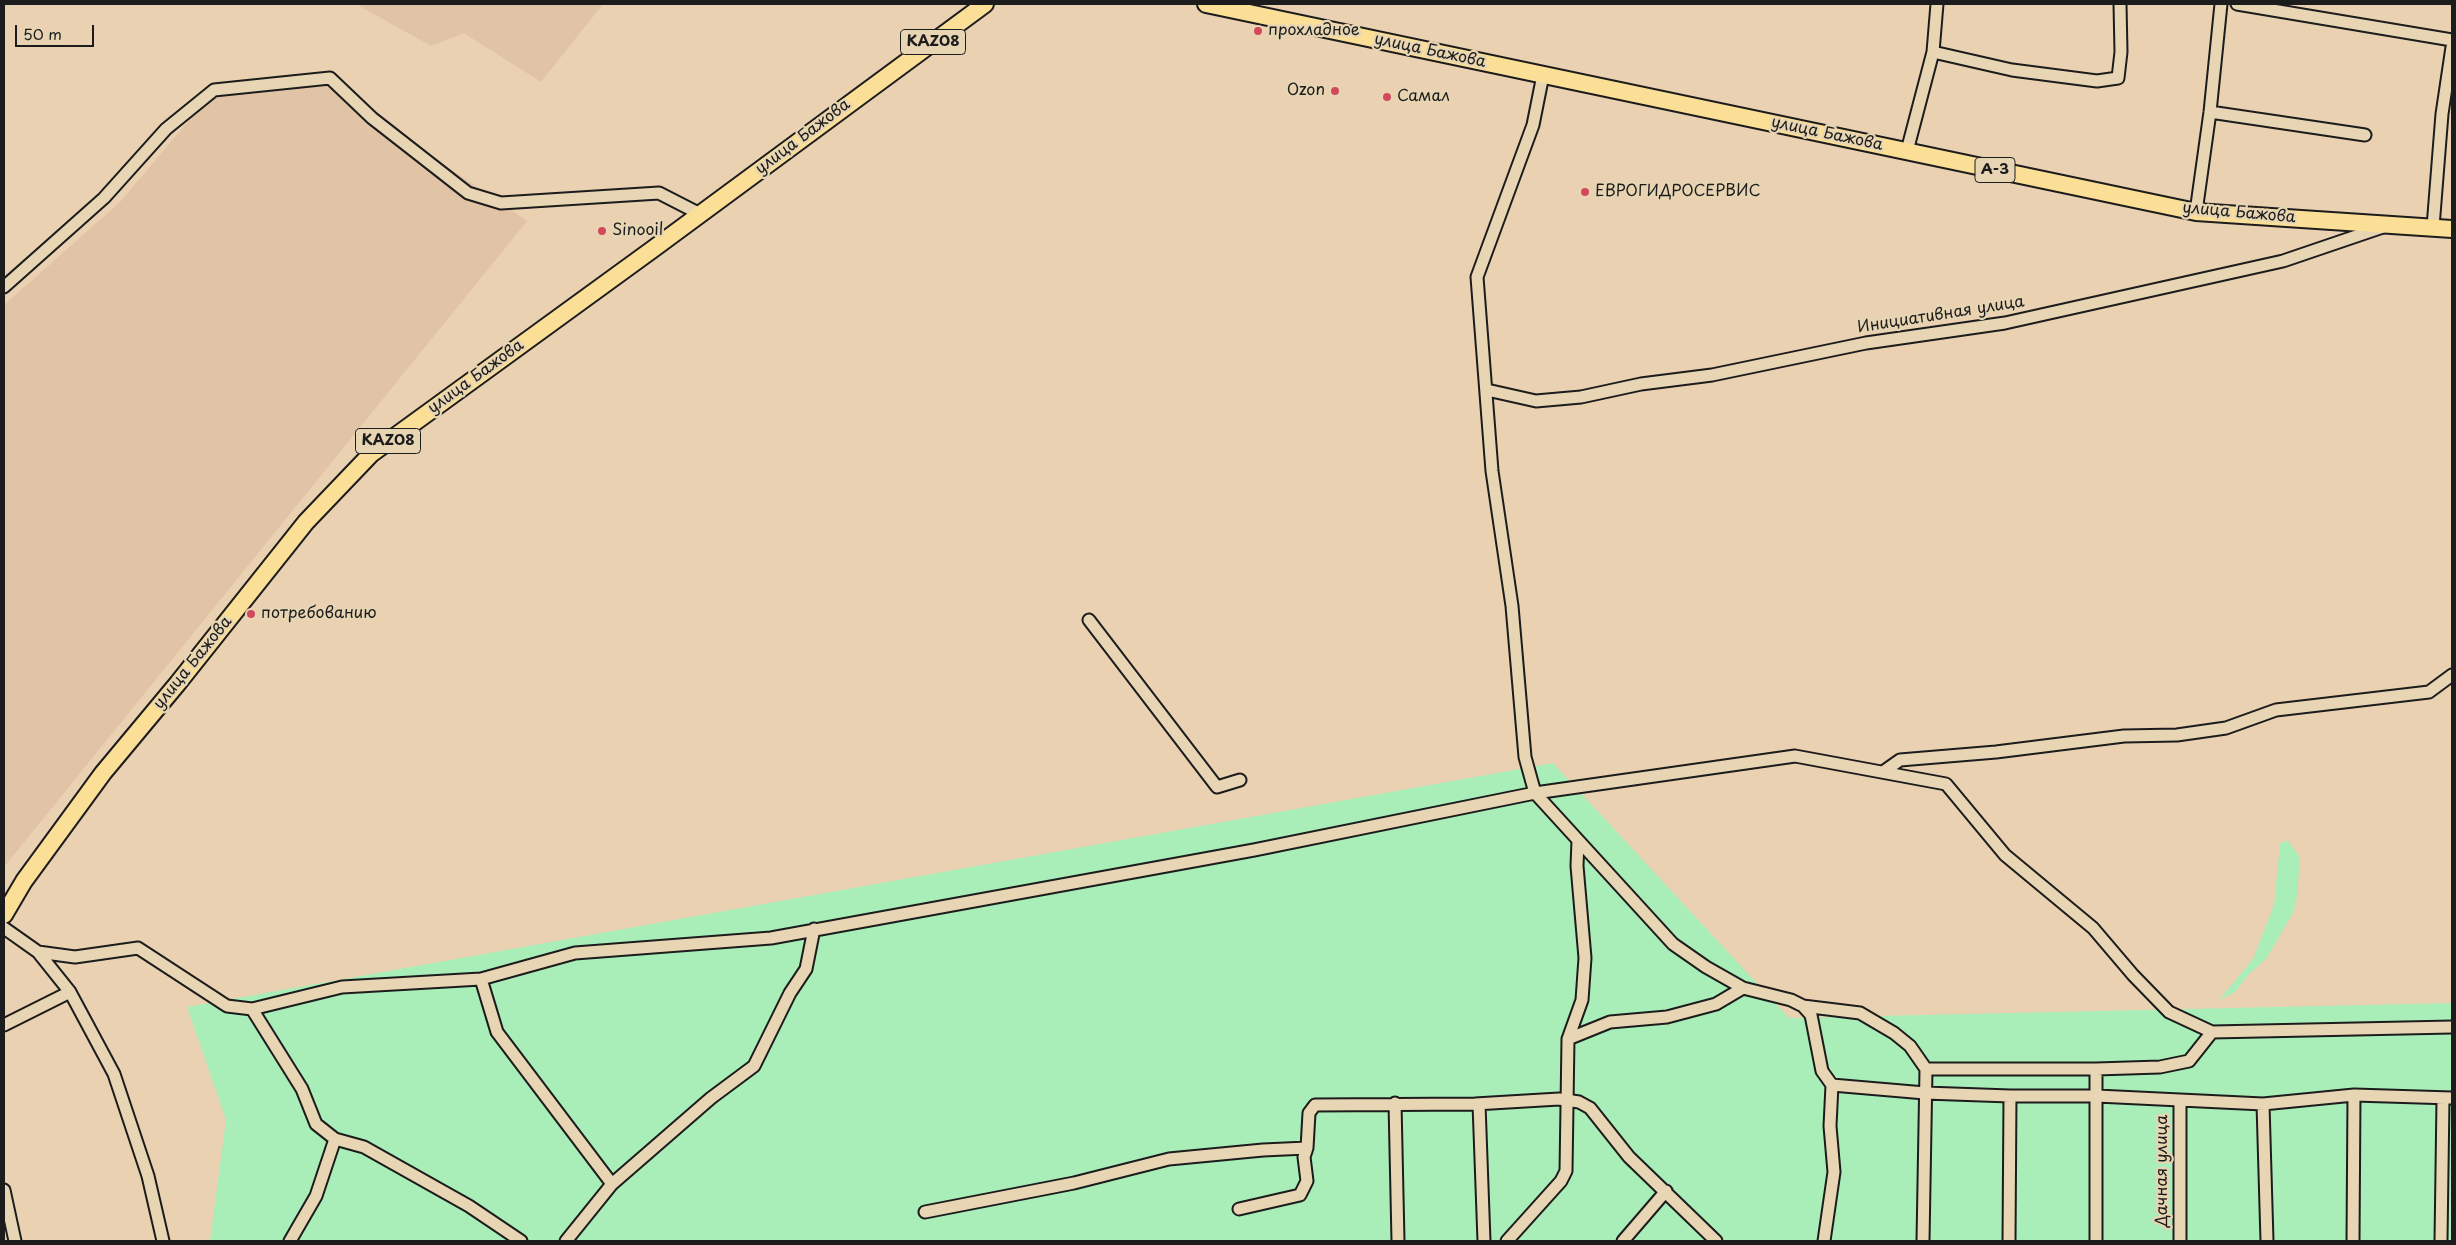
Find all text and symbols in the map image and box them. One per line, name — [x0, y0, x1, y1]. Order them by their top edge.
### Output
scale bar — [18, 15, 96, 47]
place label: прохладное — [1268, 21, 1360, 41]
text: 50 m — [23, 22, 62, 45]
marker: прохладное — [1252, 25, 1264, 37]
road number: KAZ08 — [900, 30, 966, 54]
street label: улица Бажова — [1372, 30, 1488, 72]
place label: Ozon — [1287, 81, 1325, 101]
marker: Ozon — [1329, 85, 1341, 97]
place label: Самал — [1397, 87, 1450, 107]
marker: Самал — [1381, 91, 1393, 103]
street label: улица Бажова — [752, 95, 854, 179]
street label: улица Бажова — [1769, 113, 1885, 155]
road number: A-3 — [1975, 158, 2015, 182]
place label: ЕВРОГИДРОСЕРВИС — [1595, 182, 1761, 202]
marker: ЕВРОГИДРОСЕРВИС — [1579, 186, 1591, 198]
street label: улица Бажова — [2181, 198, 2297, 228]
place label: Sinooil — [612, 221, 663, 241]
marker: Sinooil — [596, 225, 608, 237]
street label: Инициативная улица — [1856, 292, 2026, 338]
street label: улица Бажова — [424, 336, 528, 418]
road number: KAZ08 — [356, 428, 420, 454]
place label: потребованию — [261, 604, 377, 624]
marker: потребованию — [245, 608, 257, 620]
street label: улица Бажова — [150, 613, 236, 713]
street label: Дачная улица — [2153, 1115, 2173, 1227]

